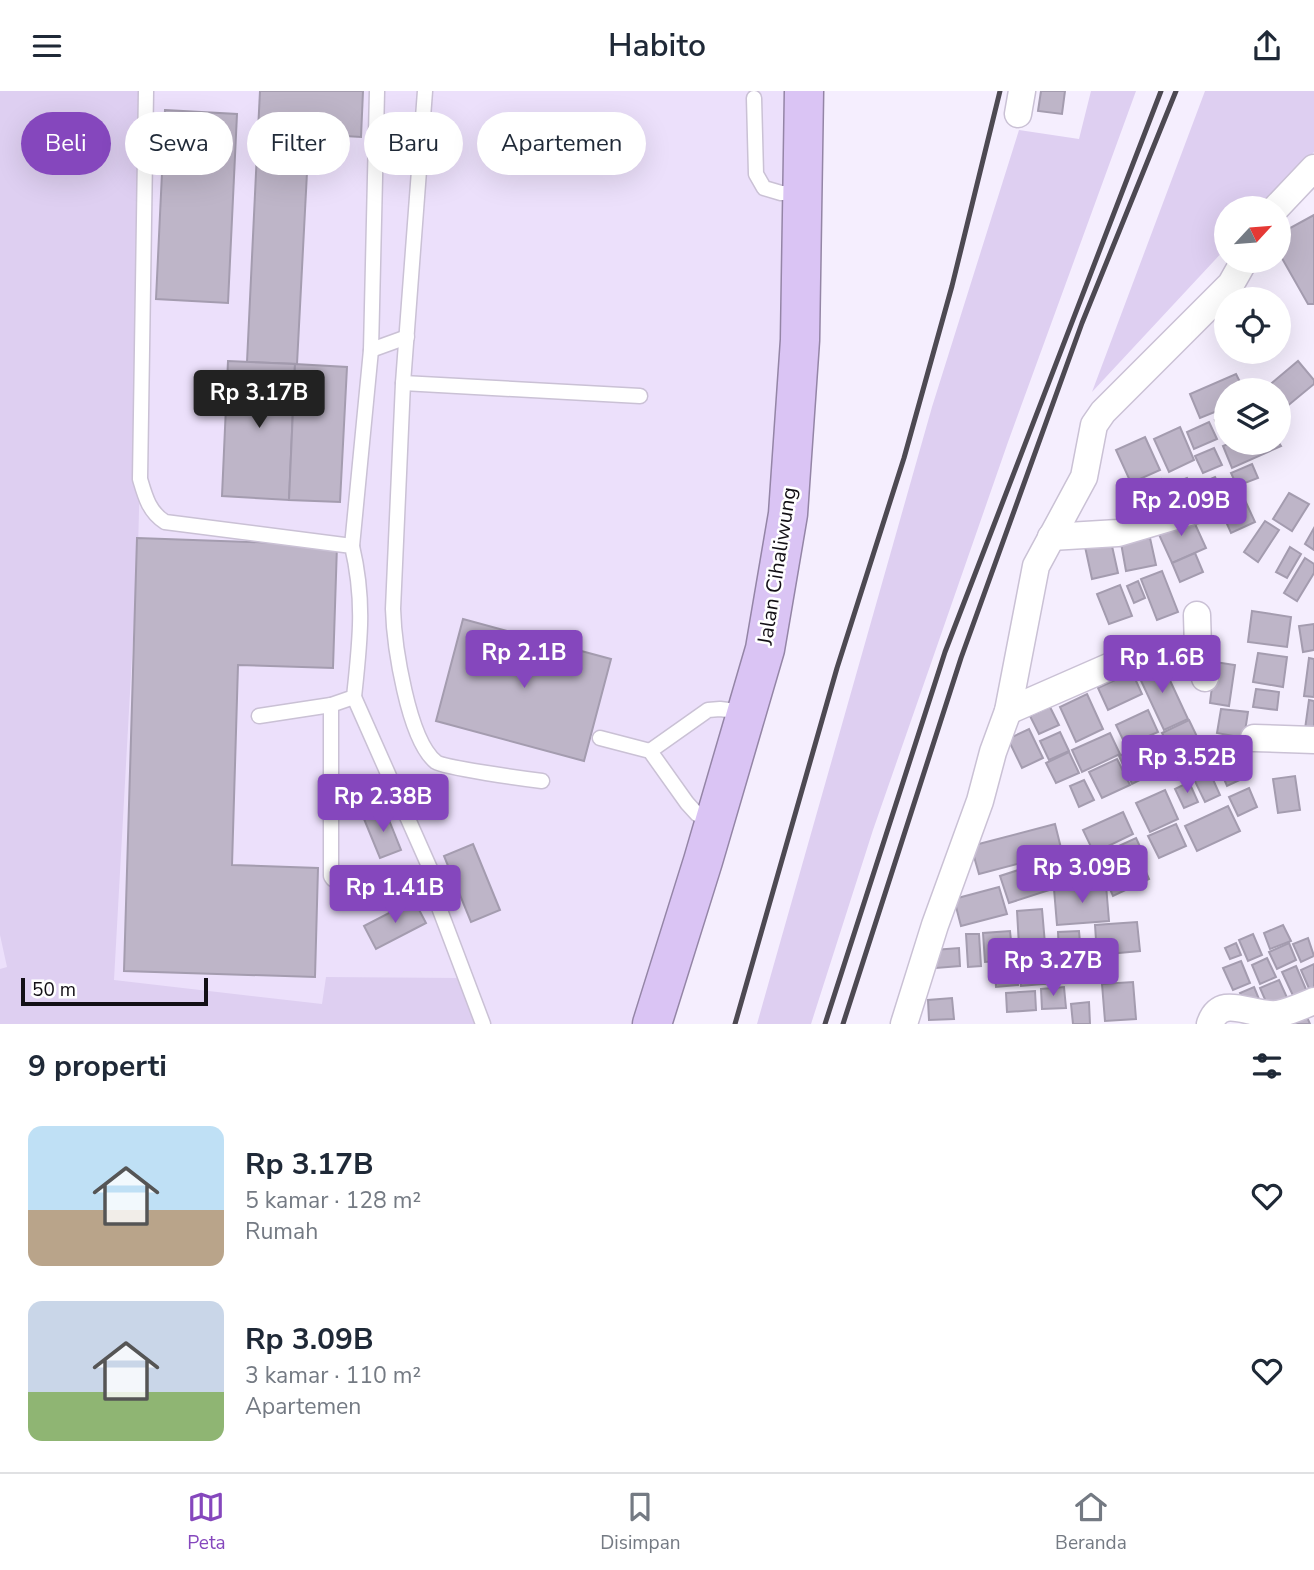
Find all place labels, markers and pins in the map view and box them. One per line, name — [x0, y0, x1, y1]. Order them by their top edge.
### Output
pin: Rp 3.17B — [187, 371, 331, 430]
pin: Rp 2.09B — [1109, 479, 1253, 538]
pin: Rp 2.1B — [459, 631, 589, 690]
pin: Rp 1.6B — [1097, 635, 1227, 695]
pin: Rp 3.52B — [1115, 735, 1259, 795]
pin: Rp 2.38B — [311, 775, 455, 834]
pin: Rp 3.09B — [1010, 845, 1154, 905]
pin: Rp 1.41B — [323, 865, 467, 925]
pin: Rp 3.27B — [981, 939, 1125, 998]

